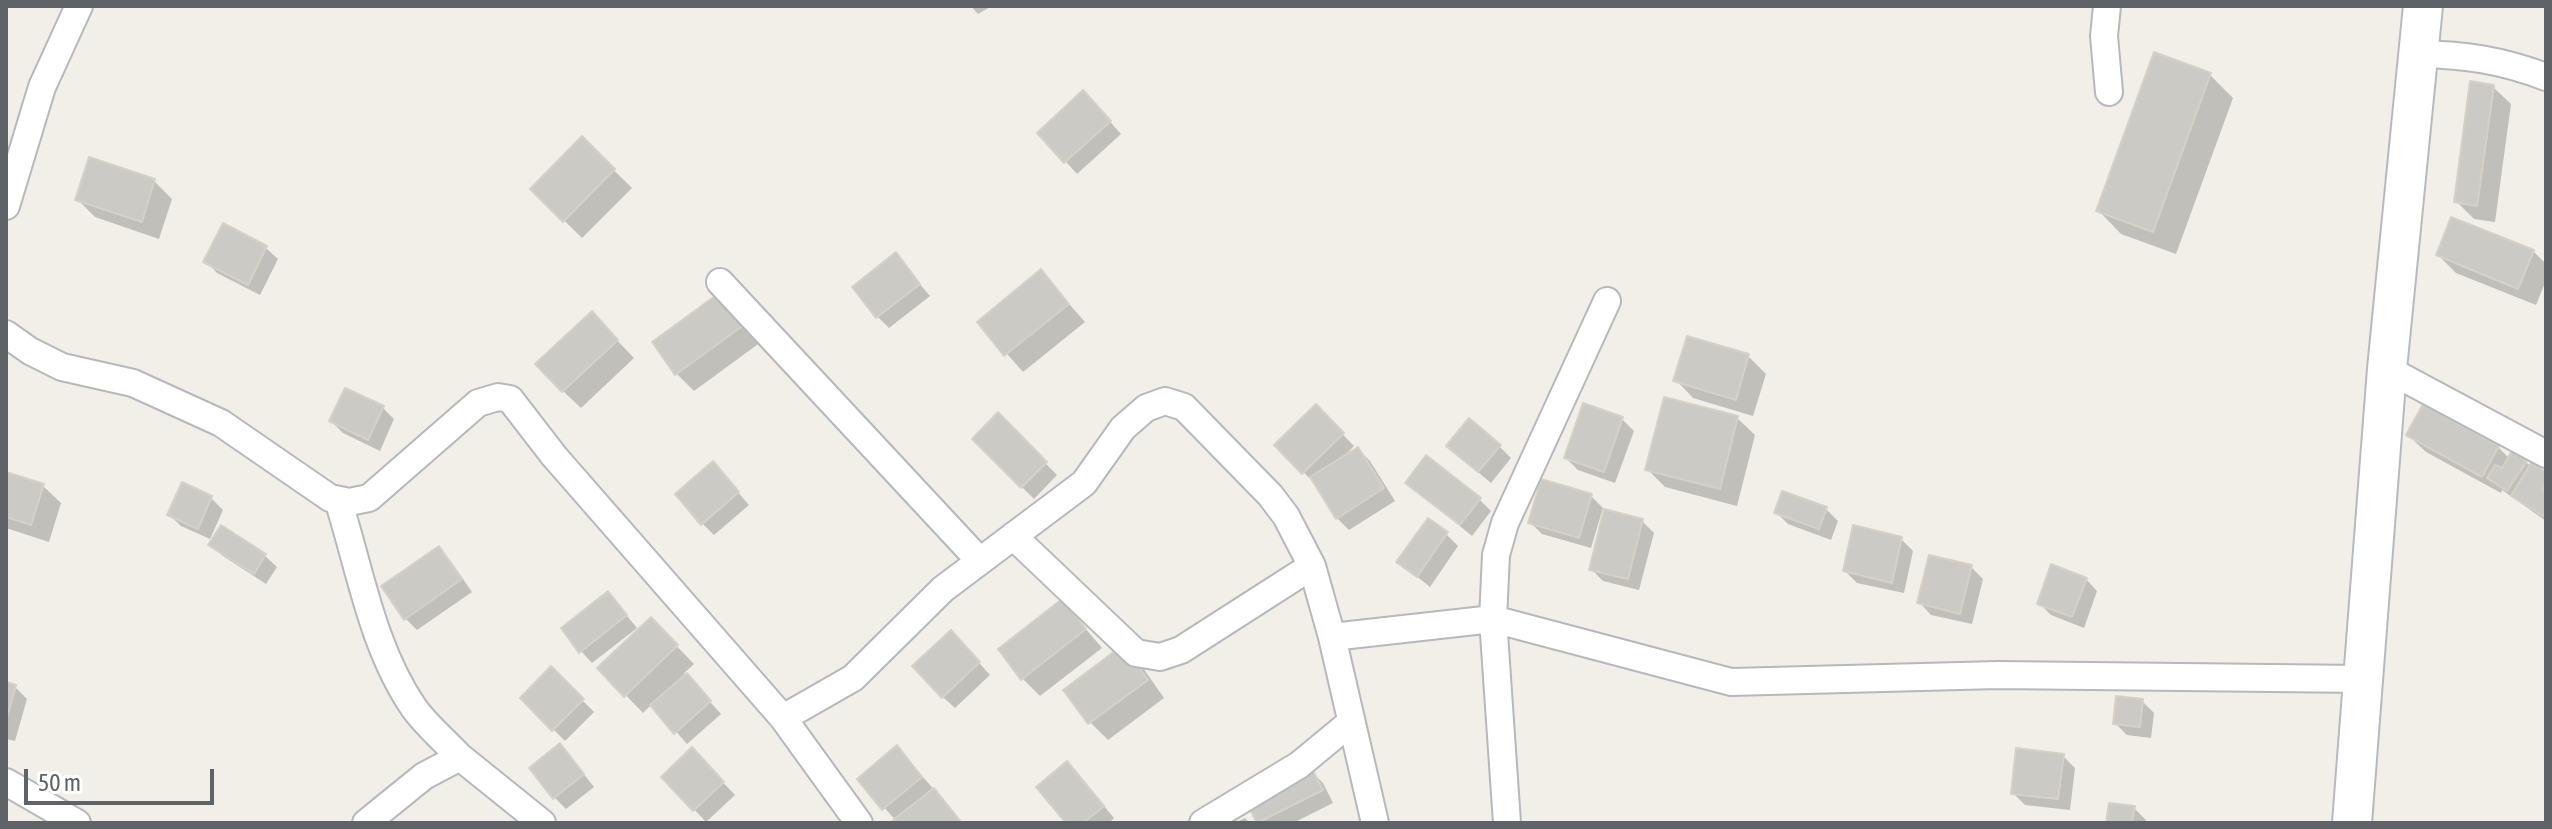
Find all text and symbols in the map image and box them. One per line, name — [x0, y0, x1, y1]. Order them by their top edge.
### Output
scale bar — [28, 753, 218, 803]
text: 50 m — [38, 769, 81, 796]

